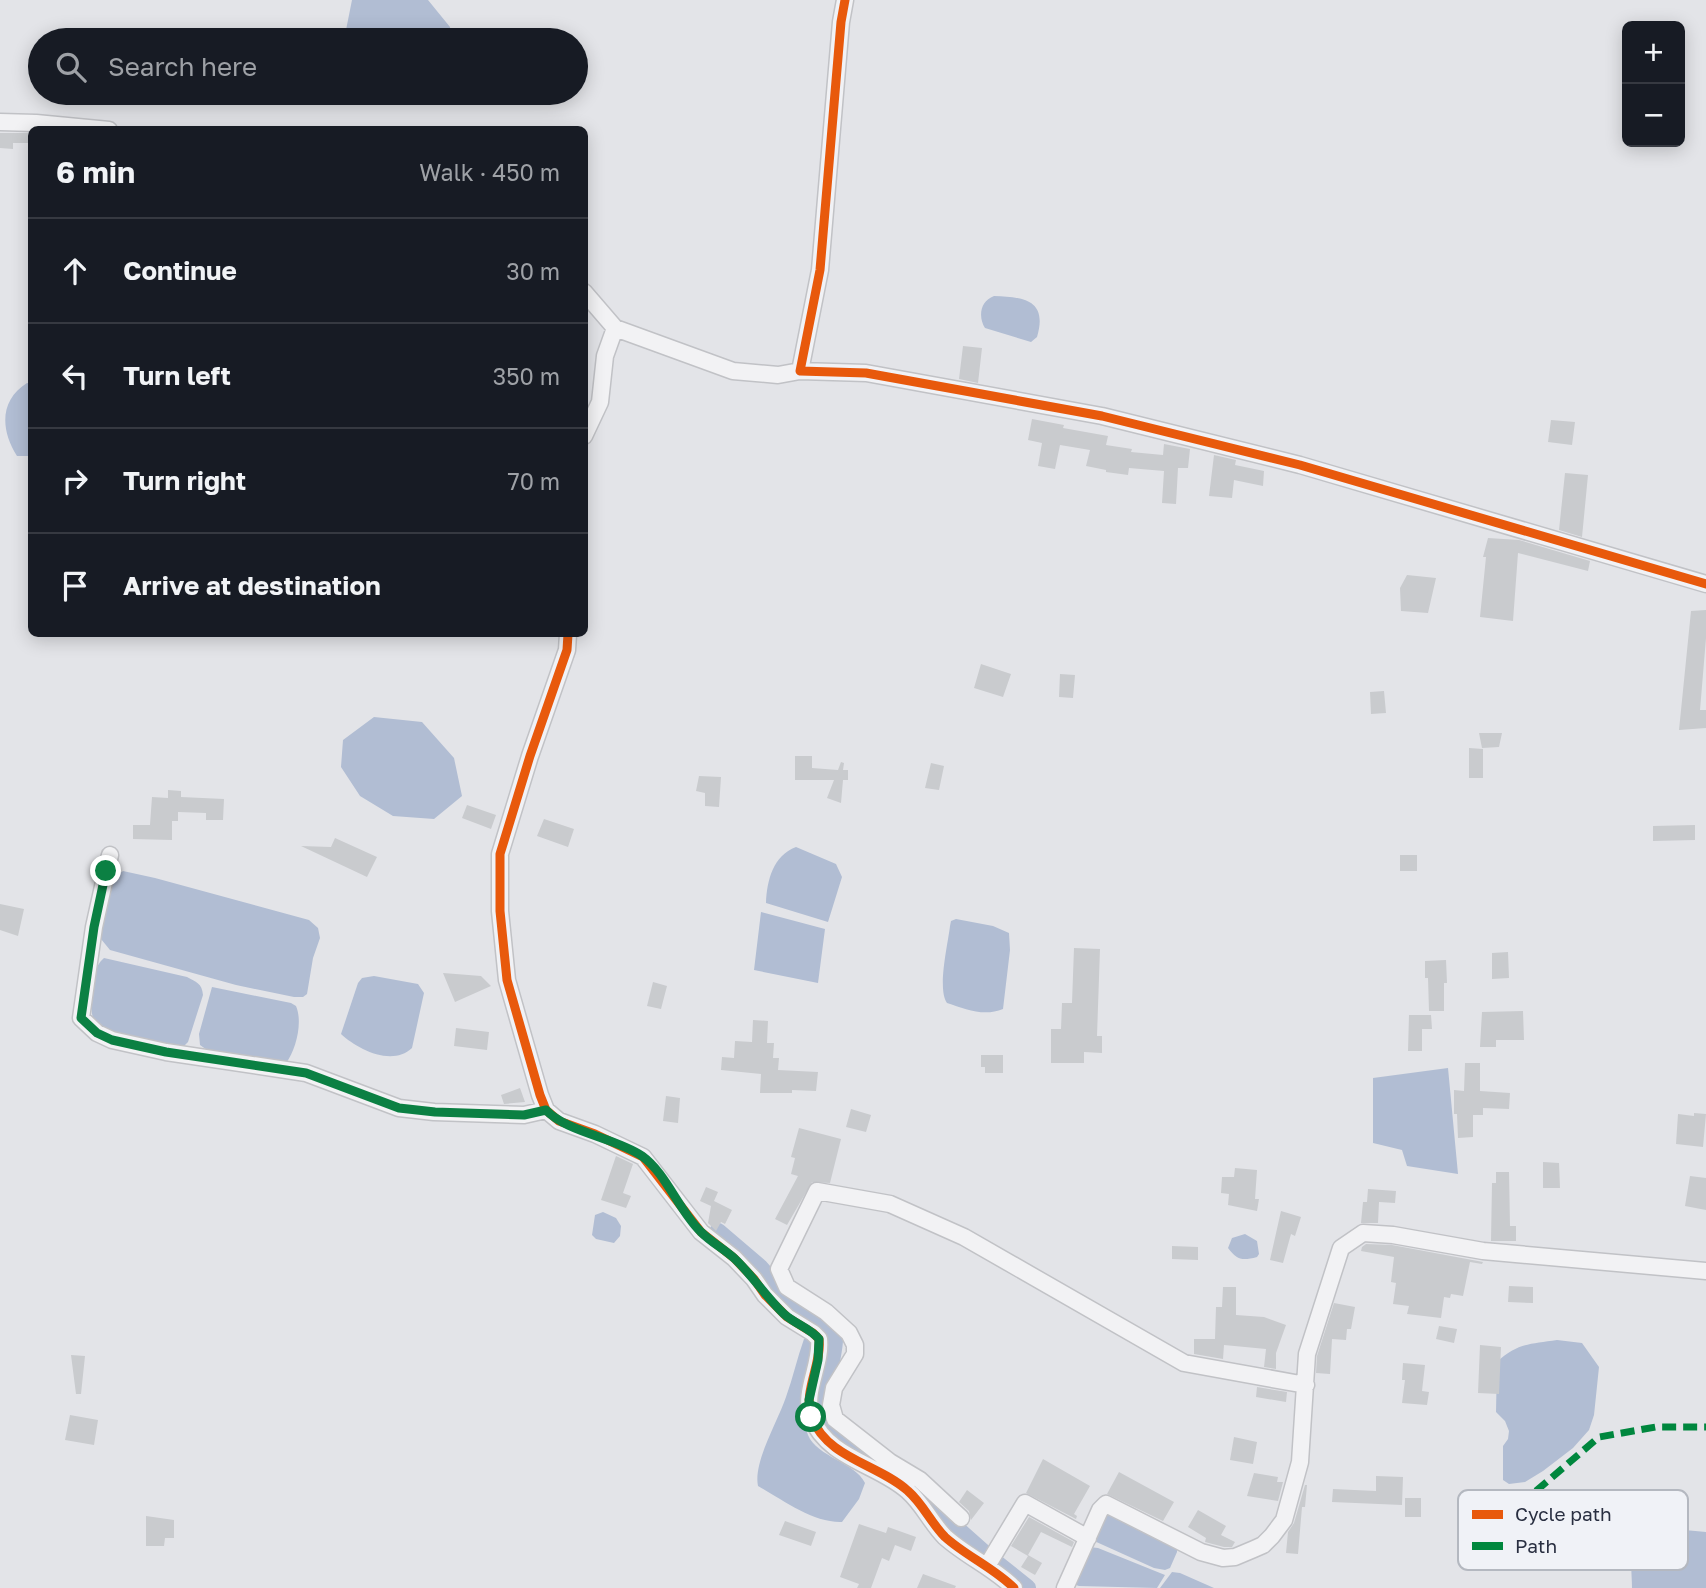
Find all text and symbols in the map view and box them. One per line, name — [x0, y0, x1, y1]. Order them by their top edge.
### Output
map controls — [1622, 21, 1685, 147]
button: + — [1622, 21, 1685, 84]
search box — [28, 28, 588, 105]
icon: search — [52, 48, 90, 86]
text: Search here — [108, 51, 257, 82]
button: − — [1622, 84, 1685, 147]
text: 6 min — [56, 154, 135, 190]
text: Walk · 450 m — [419, 158, 560, 186]
icon: ahead — [56, 252, 94, 290]
text: Continue — [123, 255, 237, 286]
text: 30 m — [506, 257, 560, 285]
icon: left — [56, 357, 94, 395]
text: Turn left — [123, 360, 231, 391]
text: 350 m — [493, 362, 560, 390]
icon: right — [56, 462, 94, 500]
text: Turn right — [123, 465, 246, 496]
text: 70 m — [507, 467, 560, 495]
icon: arrive — [56, 567, 94, 605]
text: Arrive at destination — [123, 570, 381, 601]
route end — [90, 855, 121, 886]
route start — [795, 1401, 826, 1432]
legend — [1458, 1490, 1688, 1570]
text: Cycle path — [1515, 1502, 1612, 1525]
text: Path — [1515, 1534, 1557, 1557]

